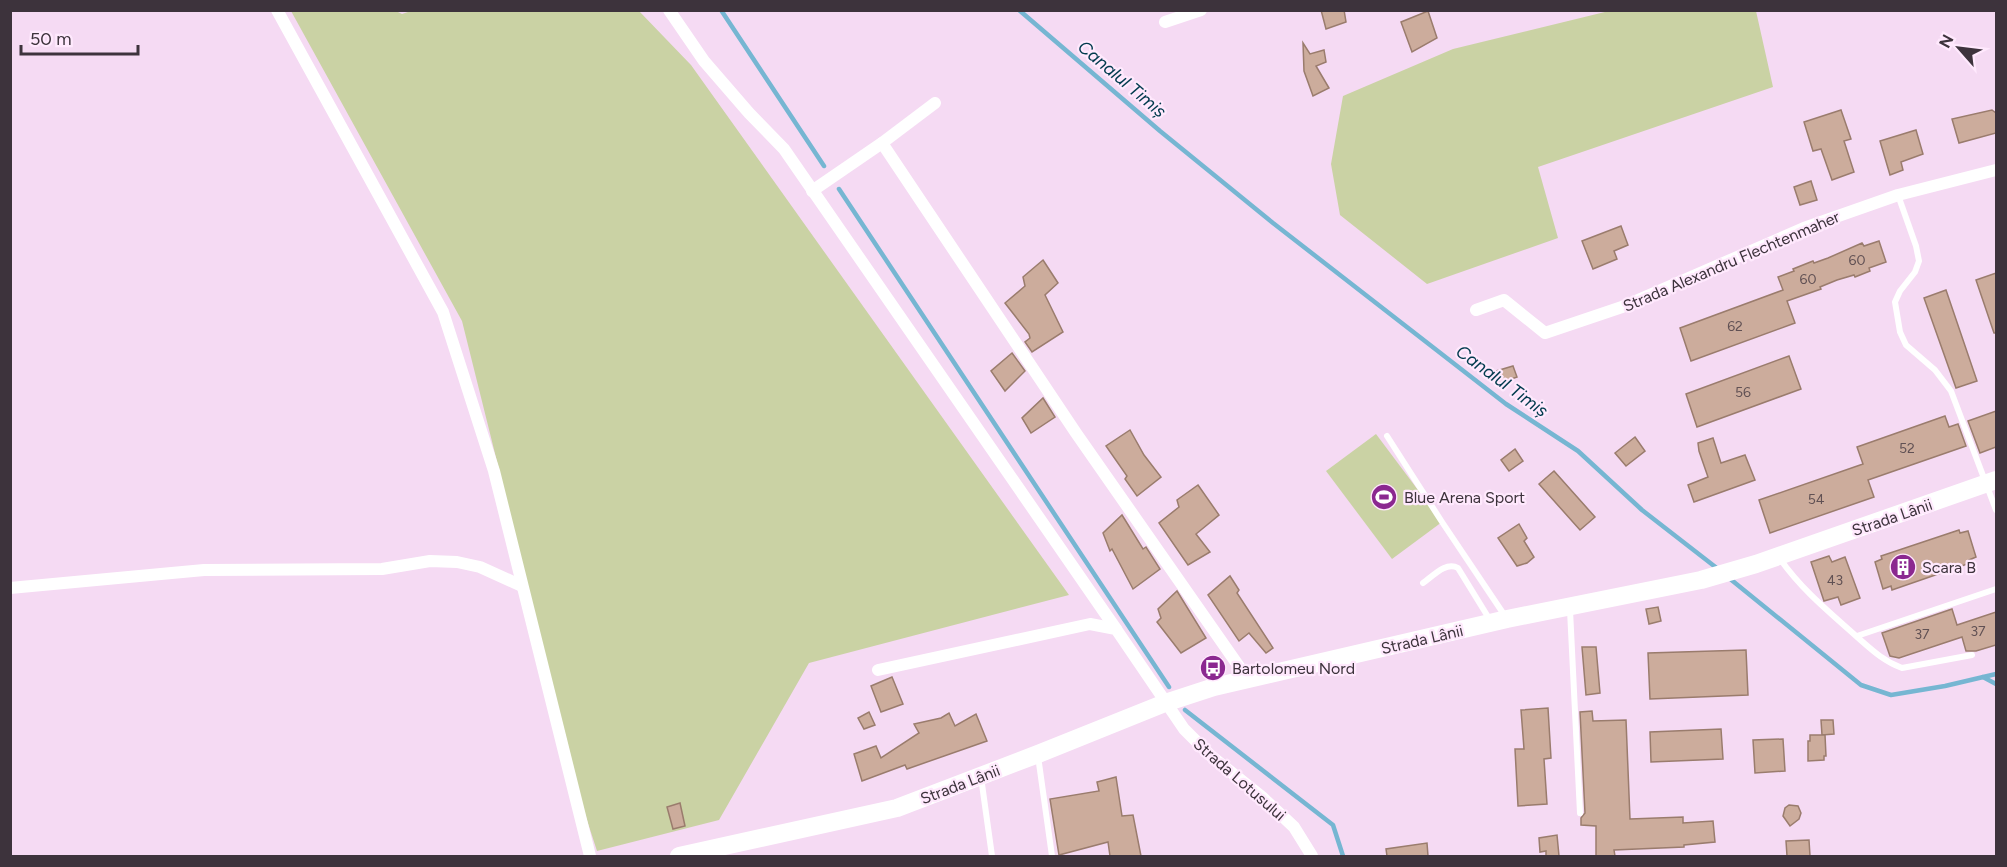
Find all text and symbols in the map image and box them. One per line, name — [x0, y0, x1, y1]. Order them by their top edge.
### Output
scale bar — [21, 18, 138, 56]
north arrow — [1929, 18, 1989, 78]
text: 50 m — [30, 28, 72, 50]
text: N — [1935, 31, 1957, 51]
water label: Canalul Timiș — [1073, 36, 1171, 123]
street label: Strada Alexandru Flechtenmaher — [1620, 207, 1843, 316]
house number: 60 — [1849, 252, 1865, 269]
house number: 60 — [1800, 271, 1816, 288]
house number: 62 — [1727, 318, 1743, 335]
water label: Canalul Timiș — [1452, 340, 1553, 422]
house number: 56 — [1735, 384, 1751, 401]
house number: 52 — [1899, 440, 1915, 457]
sports icon: Blue Arena Sport — [1369, 482, 1399, 512]
place label: Blue Arena Sport — [1404, 488, 1525, 507]
house number: 54 — [1808, 491, 1825, 508]
street label: Strada Lânii — [1849, 495, 1935, 540]
building icon: Scara B — [1888, 552, 1918, 582]
place label: Scara B — [1922, 558, 1976, 577]
house number: 43 — [1827, 572, 1843, 589]
street label: Strada Lânii — [1379, 621, 1465, 658]
house number: 37 — [1970, 623, 1986, 640]
house number: 37 — [1914, 626, 1930, 643]
bus stop icon: Bartolomeu Nord — [1198, 653, 1228, 683]
place label: Bartolomeu Nord — [1232, 659, 1355, 678]
street label: Strada Lotusului — [1190, 734, 1290, 825]
street label: Strada Lânii — [918, 761, 1003, 808]

